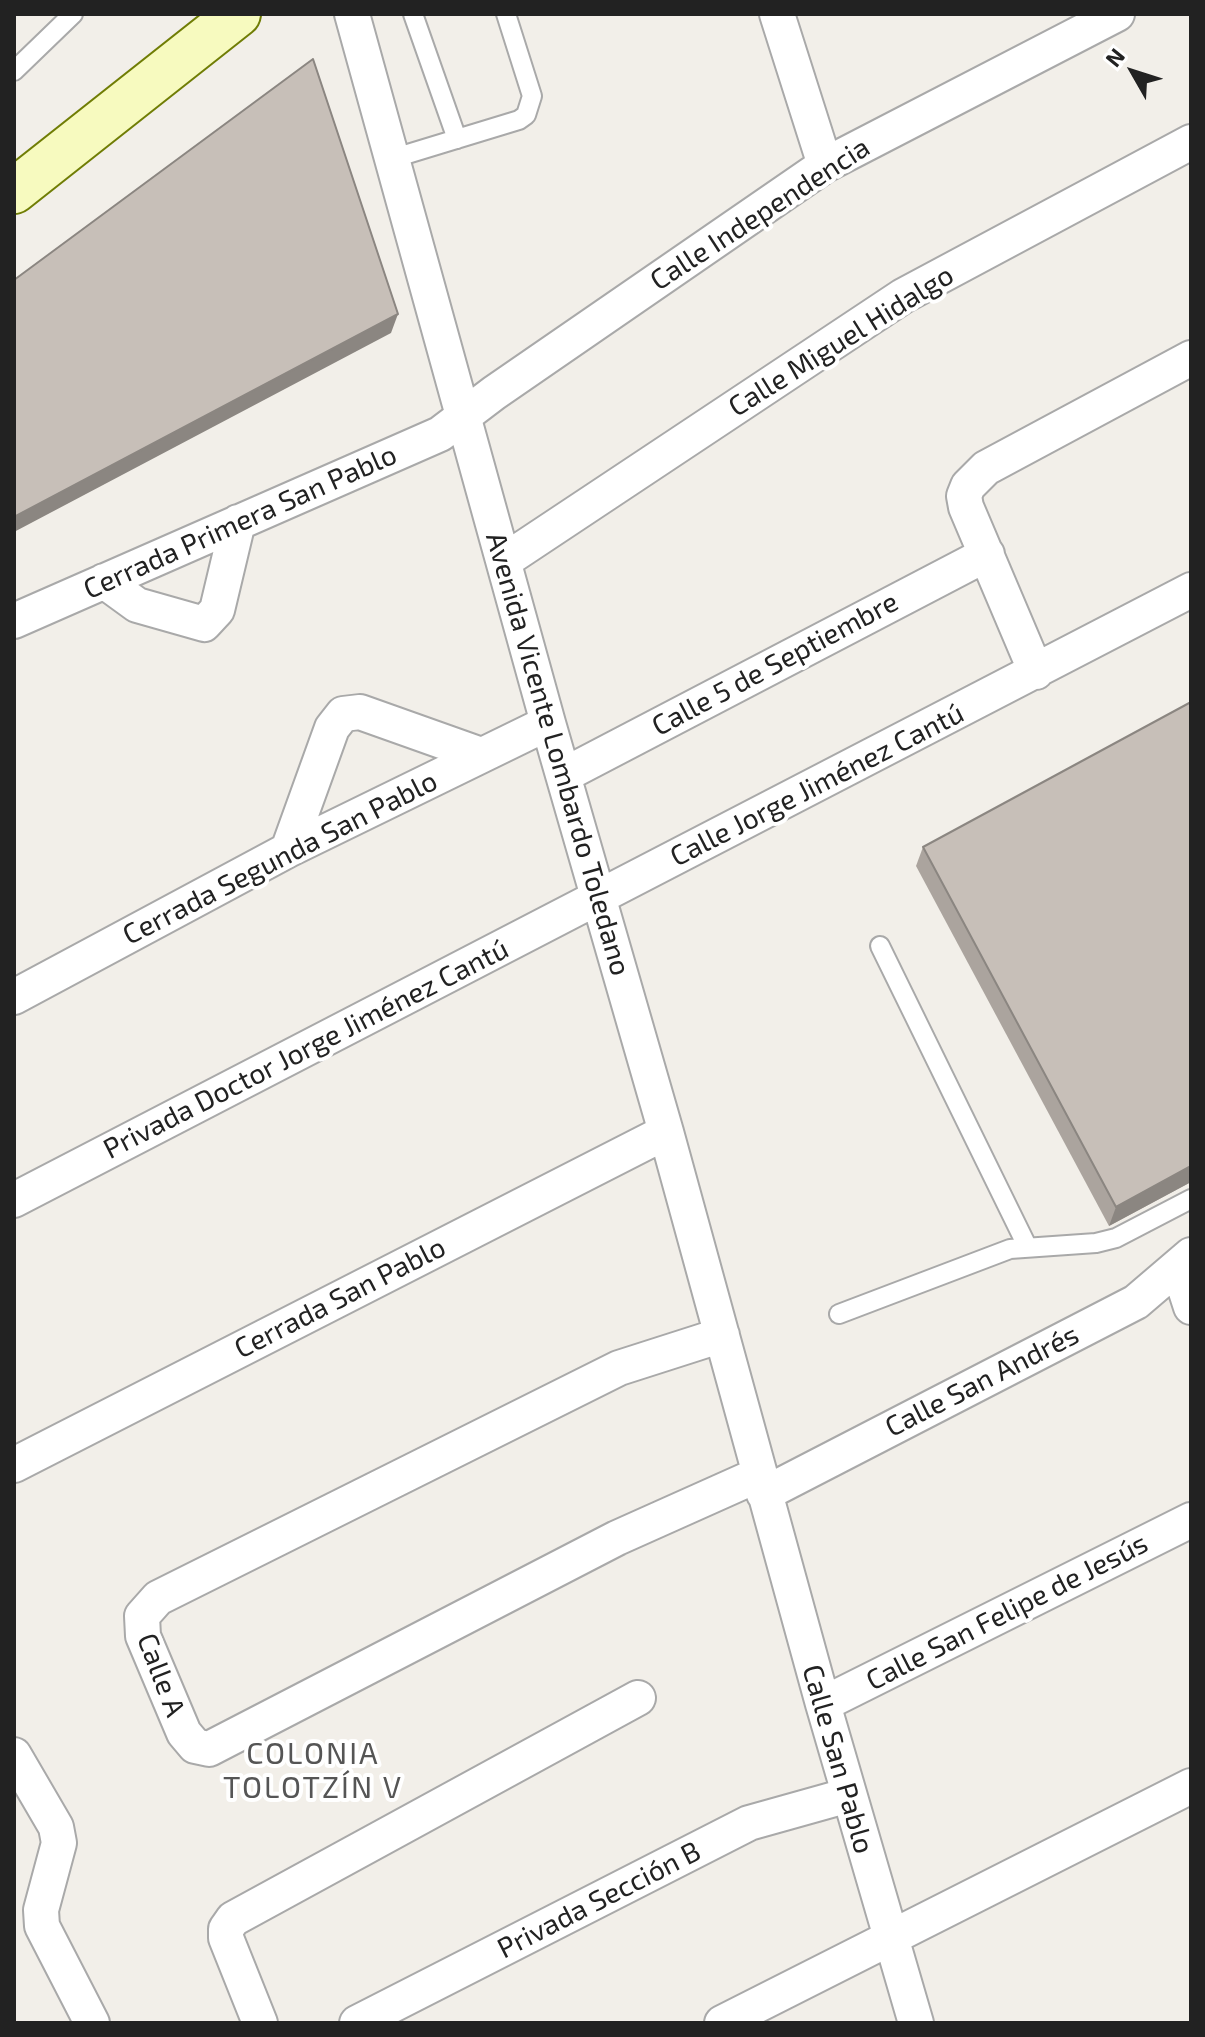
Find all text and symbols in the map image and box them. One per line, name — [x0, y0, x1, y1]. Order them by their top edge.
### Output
north arrow — [1093, 32, 1173, 112]
text: N — [1099, 43, 1129, 71]
street label: Calle Independencia — [644, 131, 876, 297]
street label: Calle Miguel Hidalgo — [722, 258, 960, 424]
street label: Cerrada Primera San Pablo — [78, 438, 402, 606]
street label: Avenida Vicente Lombardo Toledano — [479, 529, 637, 979]
street label: Calle 5 de Septiembre — [646, 585, 904, 743]
street label: Calle Jorge Jiménez Cantú — [665, 696, 969, 874]
street label: Cerrada Segunda San Pablo — [117, 764, 443, 952]
street label: Privada Doctor Jorge Jiménez Cantú — [98, 932, 514, 1166]
street label: Cerrada San Pablo — [229, 1230, 451, 1366]
street label: Calle San Andrés — [880, 1318, 1084, 1444]
street label: Calle San Felipe de Jesús — [861, 1526, 1153, 1698]
street label: Calle A — [130, 1629, 192, 1721]
street label: Calle San Pablo — [795, 1661, 881, 1857]
district label: COLONIA TOLOTZÍN V — [223, 1736, 403, 1806]
street label: Privada Sección B — [492, 1834, 706, 1966]

